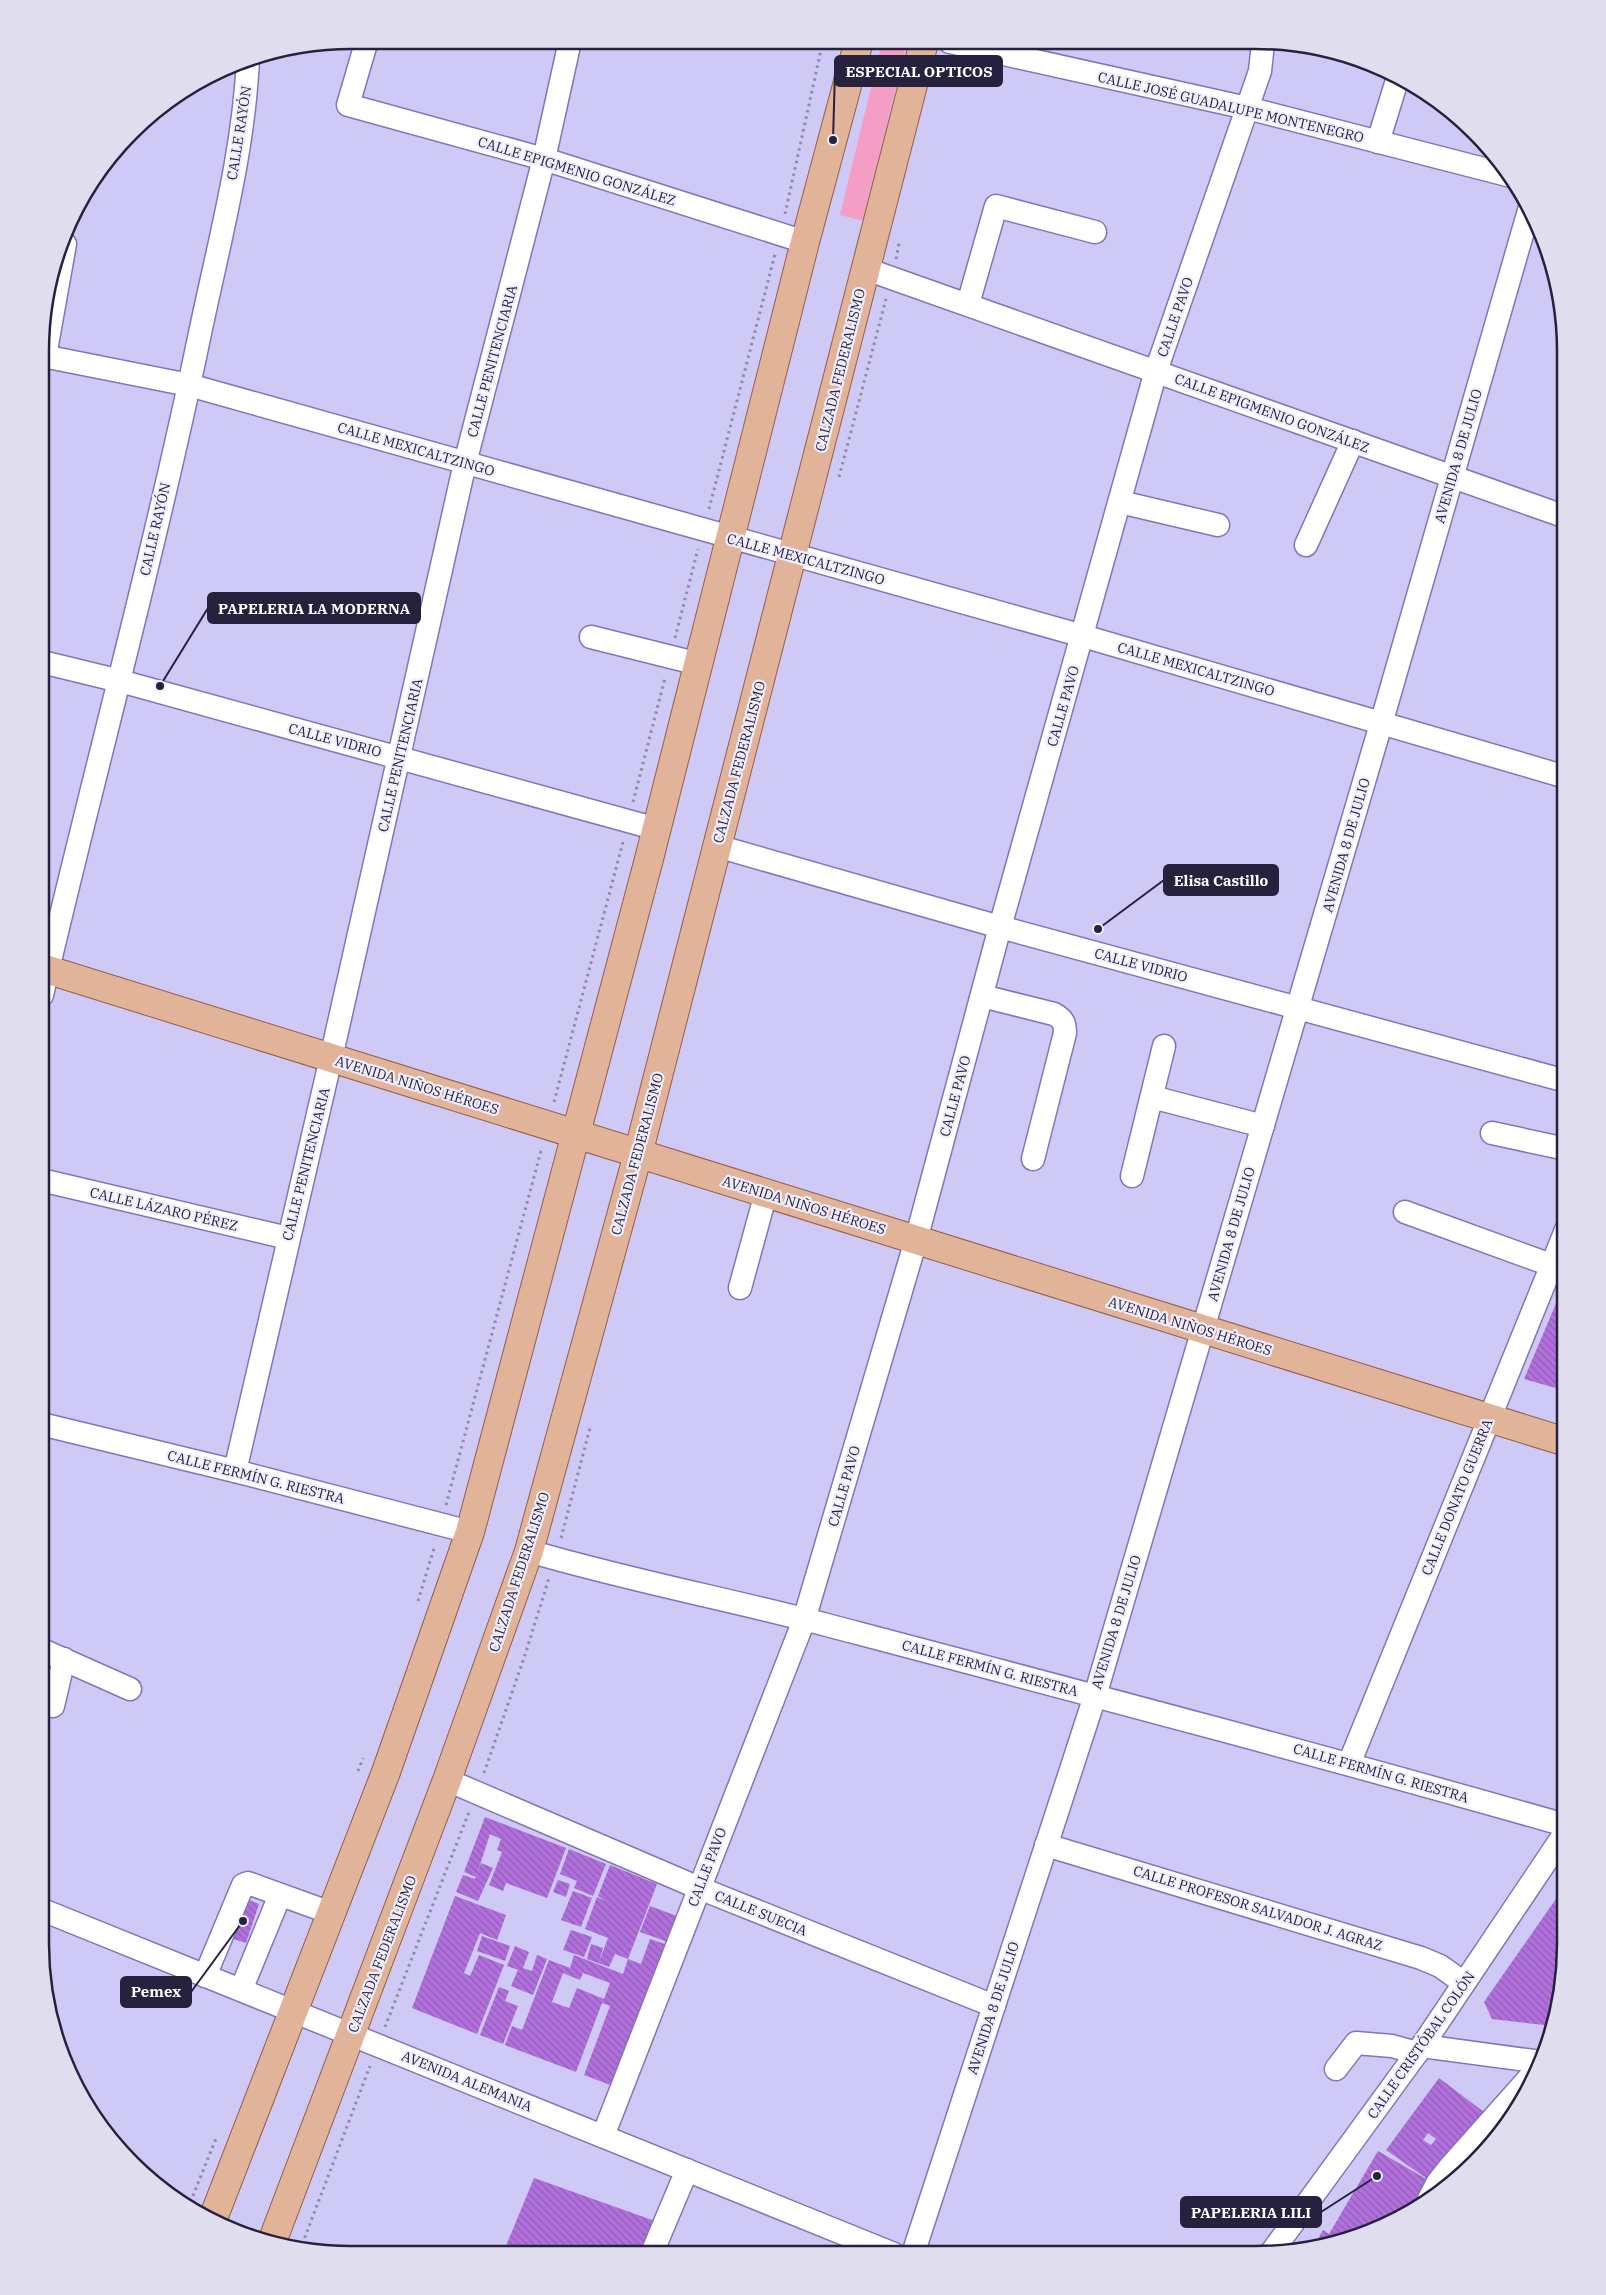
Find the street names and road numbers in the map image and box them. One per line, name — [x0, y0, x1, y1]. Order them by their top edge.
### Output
street label: CALLE JOSÉ GUADALUPE MONTENEGRO — [1096, 67, 1366, 146]
street label: CALLE RAYÓN — [222, 84, 255, 181]
street label: CALLE EPIGMENIO GONZÁLEZ — [476, 131, 679, 210]
street label: CALLE PAVO — [1153, 275, 1197, 359]
street label: CALLE PENITENCIARIA — [463, 282, 521, 439]
street label: CALZADA FEDERALISMO — [811, 287, 869, 453]
street label: CALLE EPIGMENIO GONZÁLEZ — [1172, 368, 1372, 457]
street label: AVENIDA 8 DE JULIO — [1430, 387, 1486, 525]
street label: CALLE MEXICALTZINGO — [335, 418, 497, 480]
street label: CALLE RAYÓN — [135, 480, 174, 577]
street label: CALLE MEXICALTZINGO — [725, 529, 887, 589]
street label: CALLE MEXICALTZINGO — [1115, 638, 1277, 700]
street label: CALLE PAVO — [1043, 663, 1083, 749]
street label: CALLE PENITENCIARIA — [374, 676, 427, 834]
street label: CALZADA FEDERALISMO — [709, 679, 769, 845]
street label: CALLE VIDRIO — [286, 719, 384, 761]
street label: AVENIDA 8 DE JULIO — [1318, 776, 1374, 914]
street label: CALLE VIDRIO — [1092, 944, 1190, 986]
street label: AVENIDA NIÑOS HÉROES — [333, 1051, 501, 1118]
street label: CALLE PAVO — [936, 1053, 974, 1139]
street label: CALZADA FEDERALISMO — [607, 1071, 667, 1237]
street label: CALLE PENITENCIARIA — [278, 1085, 334, 1242]
street label: AVENIDA 8 DE JULIO — [1203, 1165, 1259, 1303]
street label: AVENIDA NIÑOS HÉROES — [720, 1171, 888, 1238]
street label: CALLE LÁZARO PÉREZ — [88, 1182, 240, 1235]
street label: AVENIDA NIÑOS HÉROES — [1106, 1292, 1274, 1359]
street label: CALLE DONATO GUERRA — [1417, 1416, 1497, 1578]
street label: CALLE PAVO — [824, 1443, 864, 1529]
street label: CALLE FERMÍN G. RIESTRA — [166, 1445, 347, 1508]
street label: CALZADA FEDERALISMO — [485, 1490, 553, 1654]
street label: AVENIDA 8 DE JULIO — [1087, 1553, 1145, 1691]
street label: CALLE FERMÍN G. RIESTRA — [900, 1635, 1081, 1700]
street label: CALLE FERMÍN G. RIESTRA — [1291, 1738, 1472, 1807]
street label: CALLE PAVO — [684, 1825, 730, 1909]
street label: CALLE PROFESOR SALVADOR J. AGRAZ — [1131, 1861, 1385, 1955]
street label: CALZADA FEDERALISMO — [344, 1873, 420, 2035]
street label: CALLE SUECIA — [712, 1886, 810, 1940]
street label: AVENIDA 8 DE JULIO — [963, 1939, 1023, 2077]
street label: CALLE CRISTÓBAL COLÓN — [1362, 1967, 1479, 2122]
street label: AVENIDA ALEMANIA — [399, 2047, 535, 2116]

